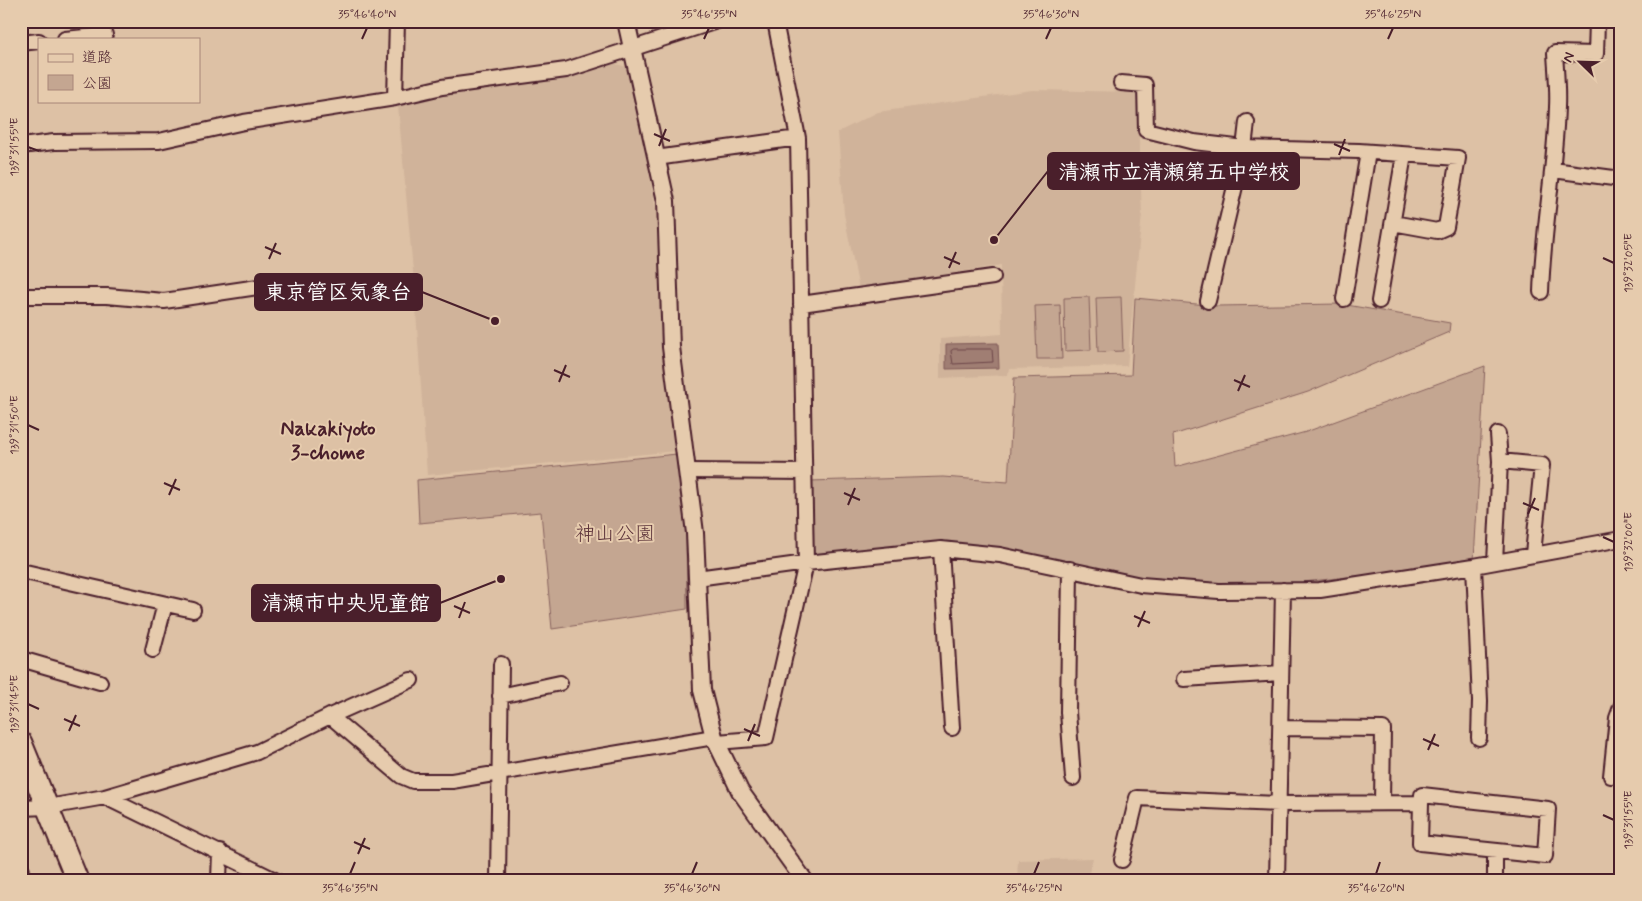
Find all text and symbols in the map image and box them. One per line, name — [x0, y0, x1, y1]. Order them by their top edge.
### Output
text: 35°46'40"N — [338, 7, 396, 23]
text: 35°46'35"N — [681, 7, 737, 23]
text: 35°46'30"N — [1023, 7, 1079, 23]
text: 35°46'25"N — [1365, 7, 1421, 23]
legend — [38, 38, 200, 102]
north arrow — [1554, 38, 1604, 88]
text: 道路 — [82, 48, 112, 68]
text: N — [1559, 50, 1579, 65]
text: 公園 — [82, 74, 112, 94]
text: 139°31'55"E — [7, 118, 23, 176]
callout: 清瀬市立清瀬第五中学校 — [1048, 153, 1299, 189]
text: 清瀬市立清瀬第五中学校 — [1059, 159, 1290, 187]
text: 139°32'05"E — [1621, 233, 1637, 293]
callout: 東京管区気象台 — [255, 274, 422, 310]
text: 東京管区気象台 — [265, 279, 412, 307]
text: 139°31'50"E — [7, 395, 23, 455]
district label: Nakakiyoto 3-chome — [281, 415, 376, 467]
text: 139°32'00"E — [1621, 512, 1637, 572]
park label: 神山公園 — [575, 521, 655, 548]
callout: 清瀬市中央児童館 — [252, 585, 440, 621]
text: 清瀬市中央児童館 — [262, 590, 430, 618]
text: 139°31'45"E — [7, 675, 23, 733]
text: 139°31'55"E — [1621, 791, 1637, 849]
text: 35°46'35"N — [322, 881, 378, 897]
text: 35°46'30"N — [664, 881, 720, 897]
text: 35°46'25"N — [1006, 881, 1062, 897]
text: 35°46'20"N — [1347, 881, 1405, 897]

